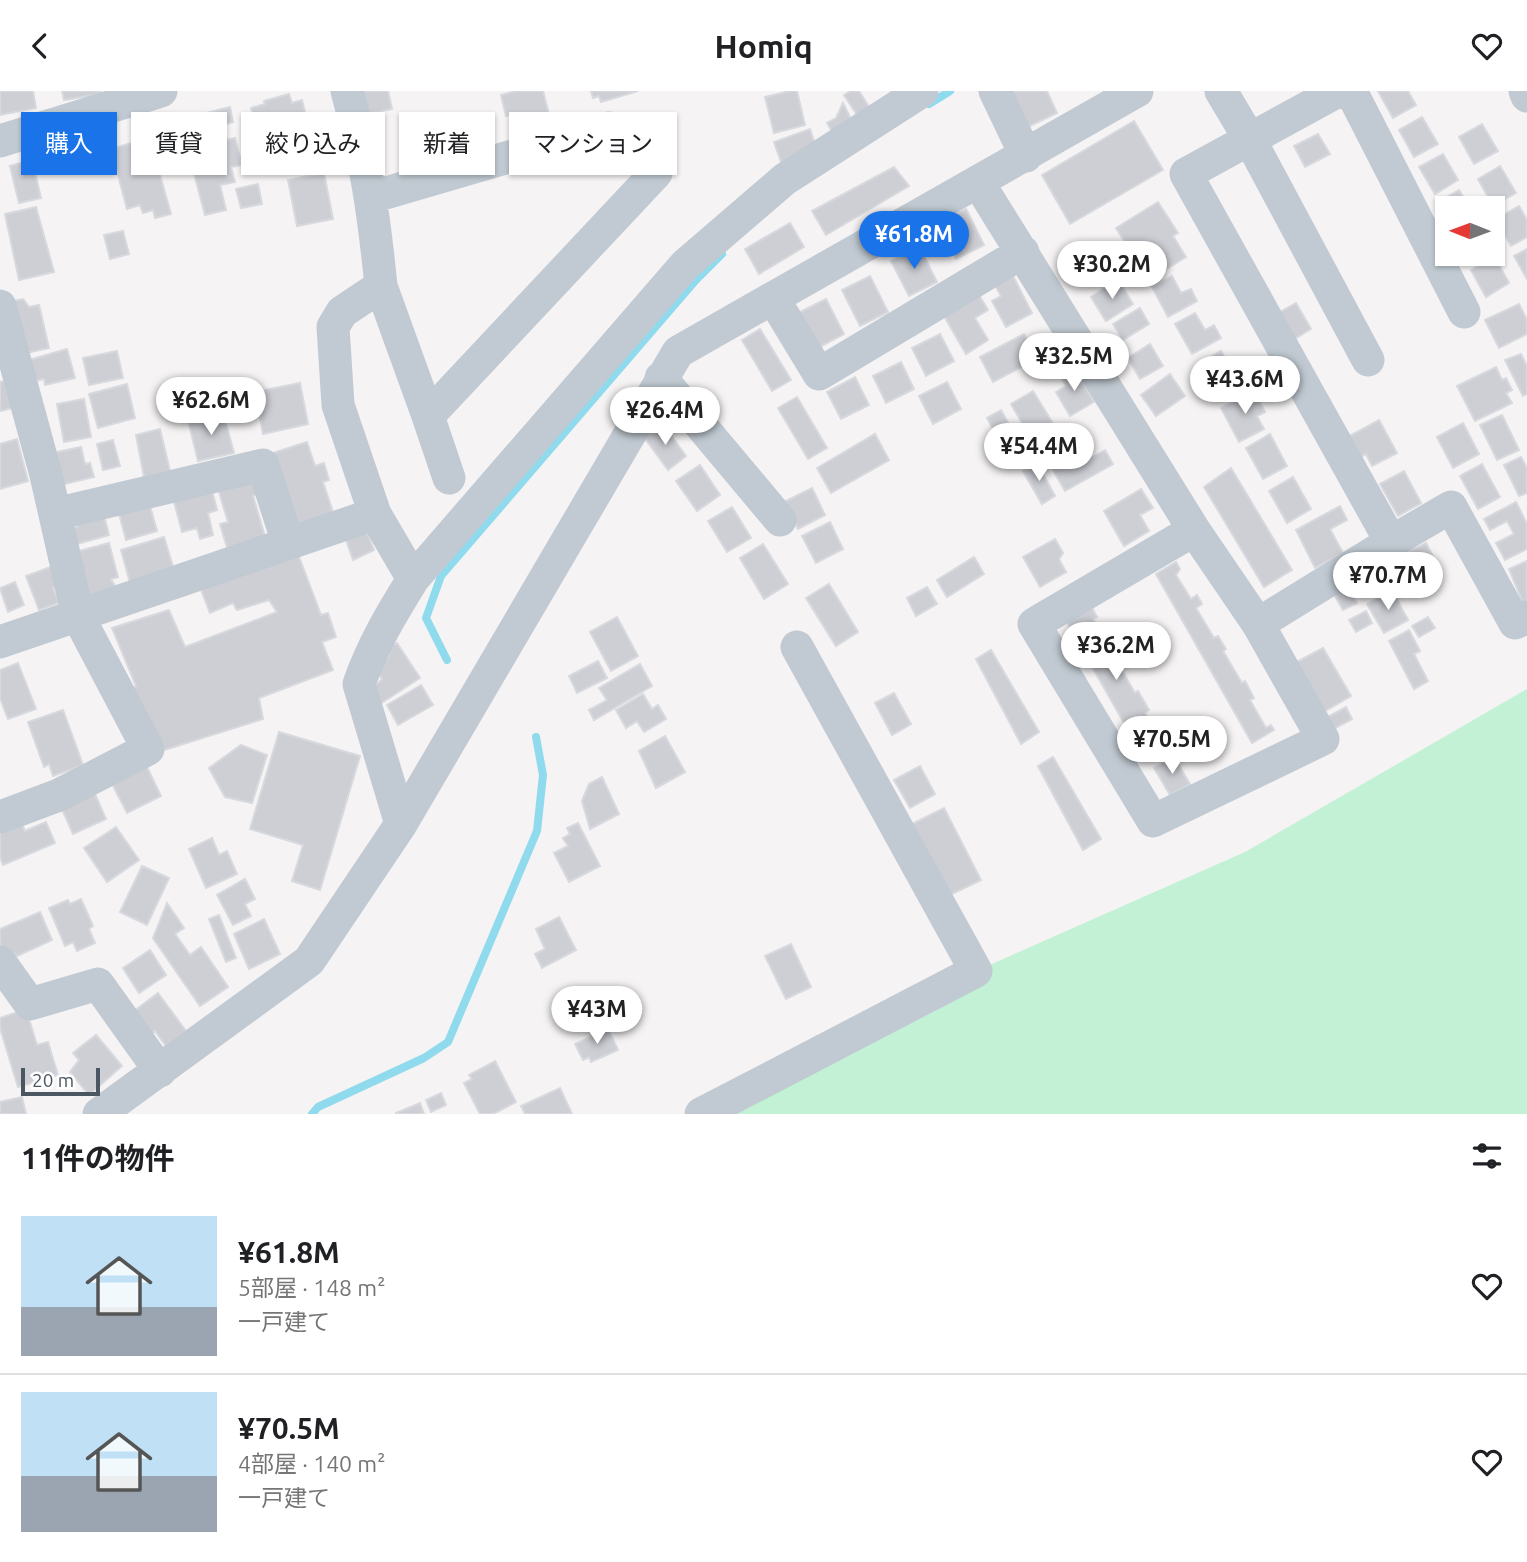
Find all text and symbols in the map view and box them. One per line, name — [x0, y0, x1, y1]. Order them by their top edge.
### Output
icon: back — [21, 27, 59, 65]
icon: heart — [1468, 27, 1506, 65]
text: Homiq — [714, 28, 813, 64]
chip: 購入 — [21, 112, 117, 175]
chip: 賃貸 — [131, 112, 227, 175]
chip: 絞り込み — [241, 112, 385, 175]
chip: 新着 — [399, 112, 495, 175]
chip: マンション — [509, 112, 677, 175]
north arrow — [1435, 196, 1505, 266]
map controls — [1435, 196, 1505, 266]
pin: ¥61.8M — [857, 211, 971, 271]
text: ¥61.8M — [875, 221, 953, 246]
pin: ¥30.2M — [1055, 241, 1169, 301]
text: ¥30.2M — [1073, 251, 1151, 276]
pin: ¥32.5M — [1017, 334, 1131, 393]
text: ¥32.5M — [1035, 343, 1113, 368]
pin: ¥43.6M — [1188, 357, 1302, 416]
text: ¥43.6M — [1206, 366, 1284, 391]
pin: ¥62.6M — [154, 377, 268, 437]
text: ¥62.6M — [172, 387, 250, 412]
pin: ¥26.4M — [608, 387, 722, 447]
text: ¥26.4M — [626, 397, 704, 422]
pin: ¥54.4M — [982, 423, 1096, 483]
text: ¥54.4M — [1000, 433, 1078, 458]
pin: ¥70.7M — [1331, 553, 1445, 612]
text: ¥70.7M — [1349, 562, 1427, 587]
pin: ¥36.2M — [1059, 623, 1173, 682]
text: ¥36.2M — [1077, 632, 1155, 657]
pin: ¥70.5M — [1115, 717, 1229, 776]
text: ¥70.5M — [1133, 726, 1211, 751]
pin: ¥43M — [556, 986, 638, 1046]
text: ¥43M — [567, 996, 627, 1021]
scale bar — [21, 1065, 100, 1097]
text: 20 m — [32, 1069, 74, 1091]
icon: filters — [1468, 1137, 1506, 1175]
text: 11件の物件 — [21, 1141, 175, 1175]
text: ¥61.8M — [238, 1235, 340, 1269]
icon: home — [77, 1244, 161, 1328]
icon: heart — [1468, 1267, 1506, 1305]
text: 5部屋 · 148 m² — [238, 1275, 385, 1300]
text: 一戸建て — [238, 1309, 330, 1334]
text: ¥70.5M — [238, 1411, 340, 1445]
icon: home — [77, 1420, 161, 1504]
icon: heart — [1468, 1443, 1506, 1481]
text: 4部屋 · 140 m² — [238, 1451, 385, 1476]
text: 一戸建て — [238, 1485, 330, 1510]

